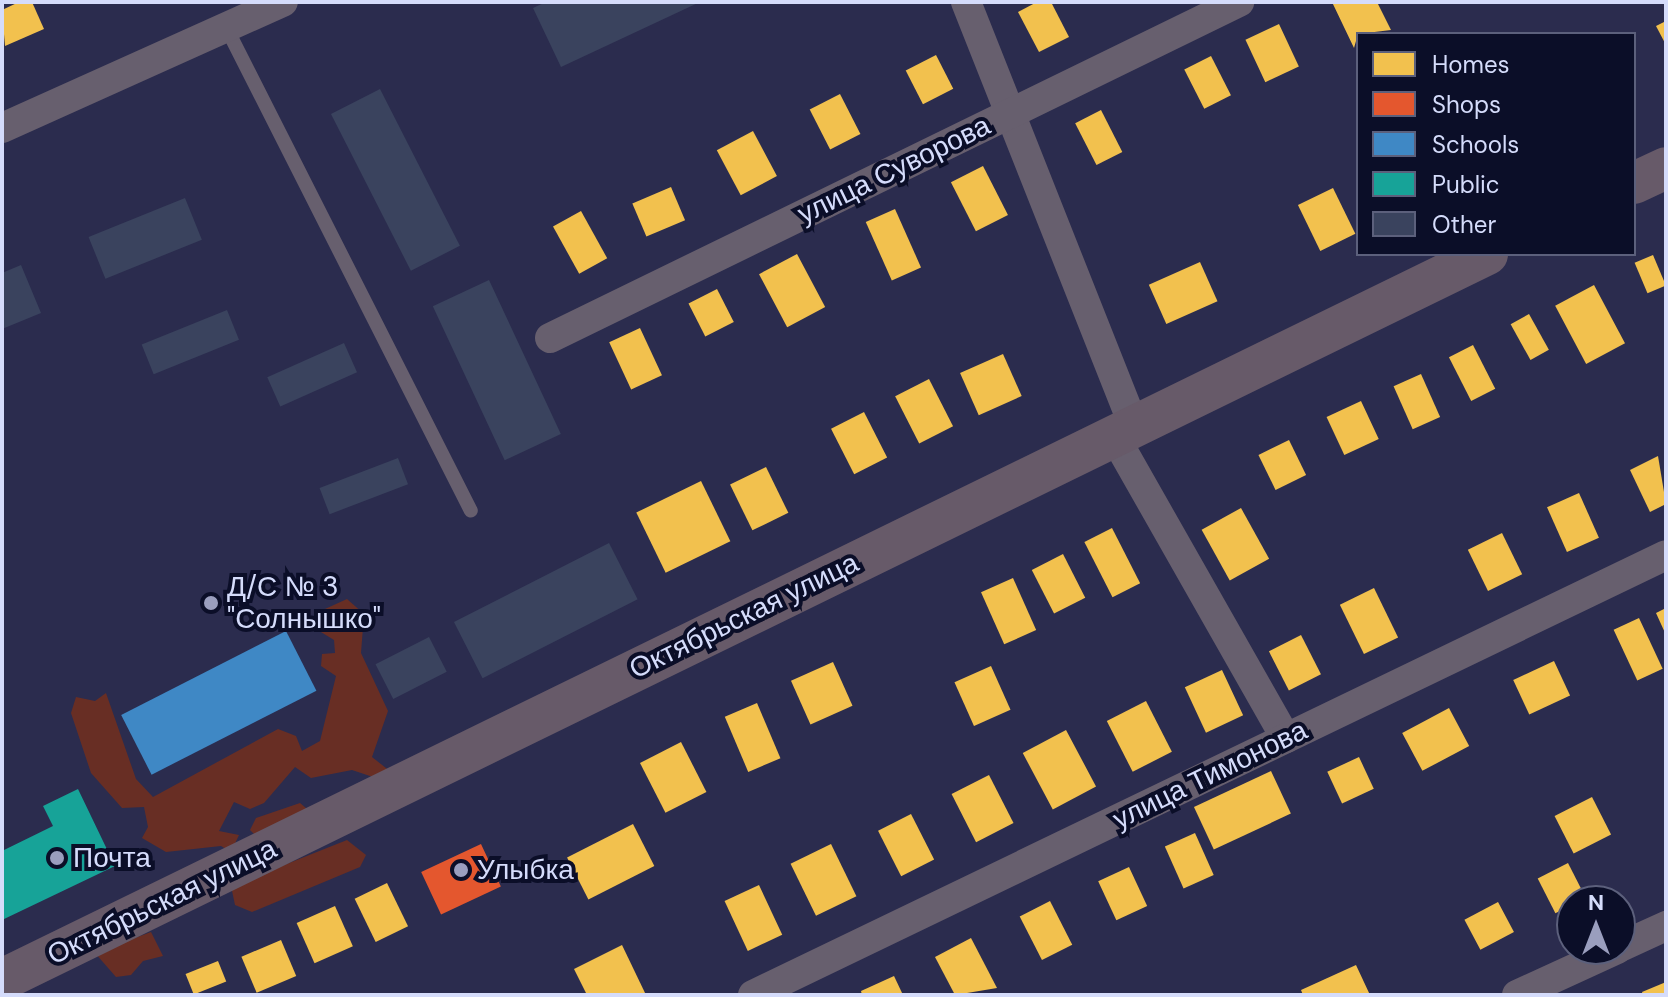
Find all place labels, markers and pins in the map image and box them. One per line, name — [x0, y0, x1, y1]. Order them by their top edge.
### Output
place label: Д/С № 3 "Солнышко" — [227, 570, 381, 636]
marker: Д/С № 3 "Солнышко" — [202, 594, 220, 612]
place label: Почта — [73, 841, 151, 875]
marker: Почта — [48, 849, 66, 867]
place label: Улыбка — [477, 853, 574, 887]
marker: Улыбка — [452, 861, 470, 879]

